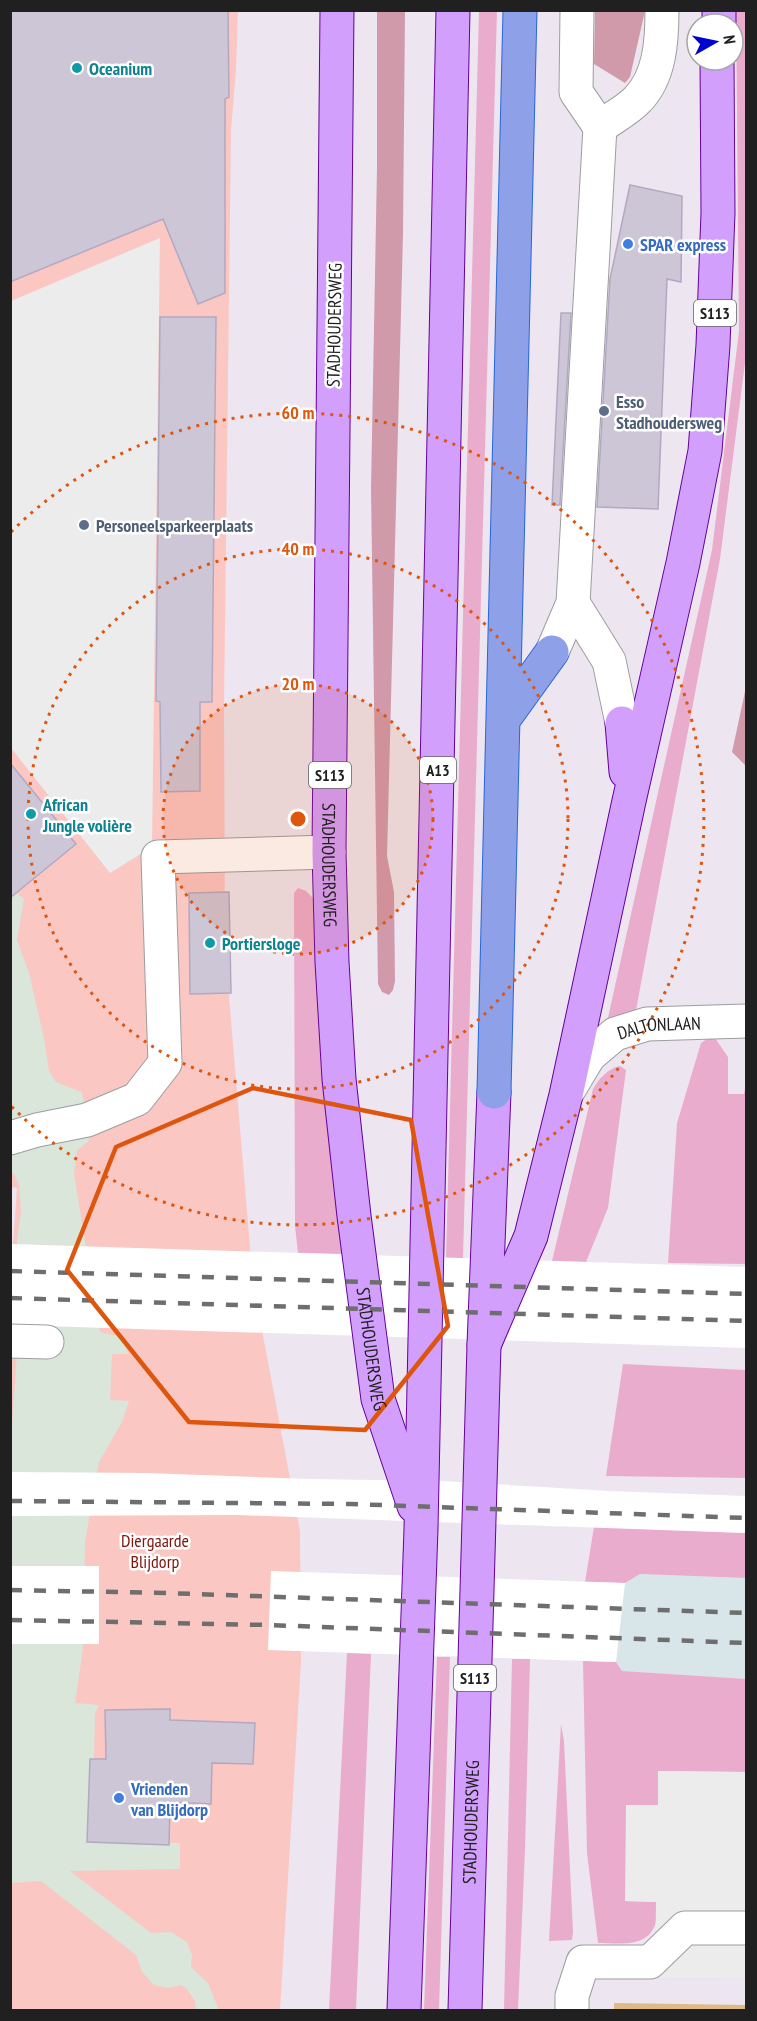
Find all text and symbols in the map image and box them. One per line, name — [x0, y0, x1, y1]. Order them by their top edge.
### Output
north arrow — [685, 12, 745, 72]
text: N — [719, 34, 740, 45]
place label: Oceanium — [89, 57, 152, 80]
marker: Oceanium — [70, 61, 84, 75]
place label: SPAR express — [640, 233, 726, 256]
marker: SPAR express — [621, 237, 635, 251]
street label: STADHOUDERSWEG — [321, 263, 347, 387]
road number: S113 — [694, 300, 736, 326]
place label: Esso Stadhoudersweg — [616, 390, 722, 434]
text: 60 m — [282, 401, 314, 424]
marker: Esso Stadhoudersweg — [597, 404, 611, 418]
place label: Personeelsparkeerplaats — [96, 514, 253, 537]
marker: Personeelsparkeerplaats — [77, 518, 91, 532]
text: 40 m — [282, 537, 314, 560]
text: 20 m — [282, 672, 314, 695]
road number: A13 — [420, 757, 456, 783]
road number: S113 — [309, 762, 351, 788]
place label: African Jungle volière — [42, 793, 132, 837]
street label: STADHOUDERSWEG — [317, 803, 343, 927]
marker: African Jungle volière — [24, 807, 38, 821]
centre of rings — [288, 809, 308, 829]
place label: Portiersloge — [222, 932, 301, 955]
marker: Portiersloge — [203, 936, 217, 950]
street label: DALTONLAAN — [614, 1011, 701, 1044]
street label: STADHOUDERSWEG — [352, 1286, 393, 1414]
park label: Diergaarde Blijdorp — [121, 1529, 189, 1573]
road number: S113 — [454, 1665, 496, 1691]
street label: STADHOUDERSWEG — [457, 1760, 484, 1884]
place label: Vrienden van Blijdorp — [130, 1777, 208, 1821]
marker: Vrienden van Blijdorp — [112, 1791, 126, 1805]

